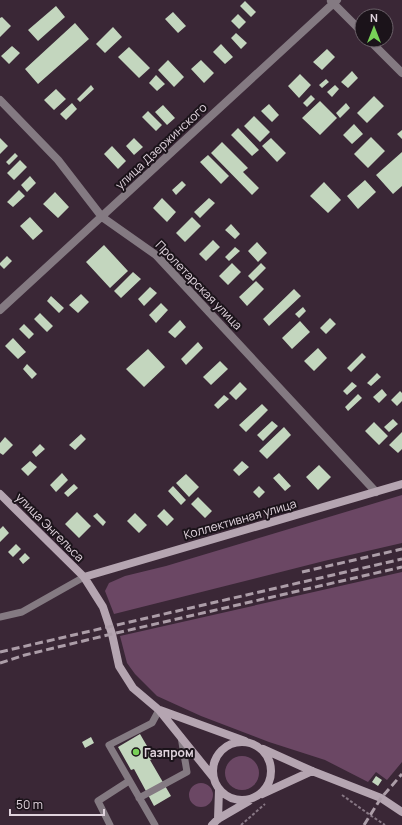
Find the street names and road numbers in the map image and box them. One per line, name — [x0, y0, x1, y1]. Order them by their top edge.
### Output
street label: улица Дзержинского — [111, 99, 211, 193]
street label: Пролетарская улица — [152, 237, 246, 333]
street label: улица Энгельса — [12, 489, 88, 565]
street label: Коллективная улица — [182, 495, 298, 543]

